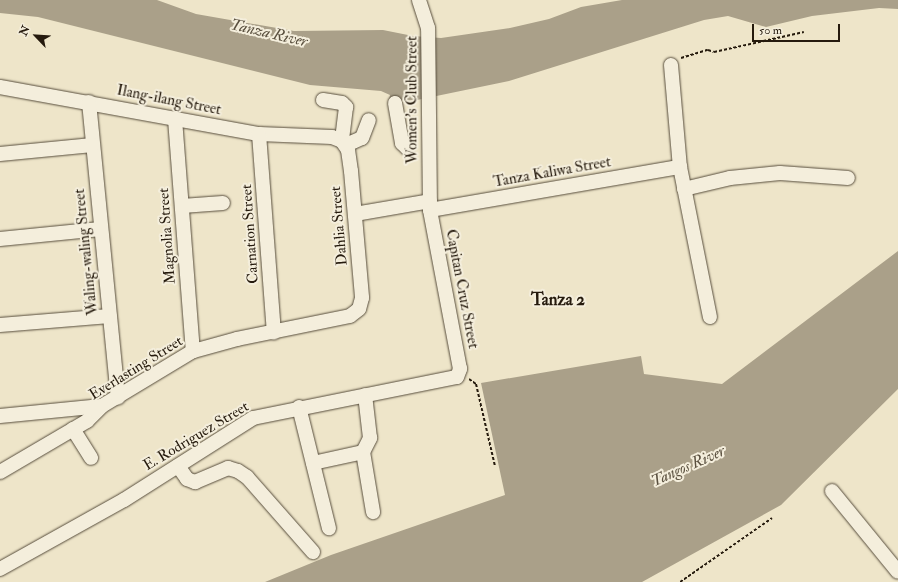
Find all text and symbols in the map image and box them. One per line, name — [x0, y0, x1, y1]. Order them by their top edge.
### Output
water label: Tanza River — [229, 15, 309, 51]
north arrow — [16, 16, 56, 56]
scale bar — [754, 16, 842, 42]
text: 50 m — [759, 23, 782, 38]
text: N — [17, 24, 33, 38]
street label: Women's Club Street — [403, 36, 421, 164]
street label: Ilang-ilang Street — [115, 81, 223, 119]
street label: Tanza Kaliwa Street — [492, 153, 612, 191]
street label: Carnation Street — [238, 184, 262, 284]
street label: Dahlia Street — [327, 186, 351, 266]
street label: Magnolia Street — [155, 187, 179, 285]
street label: Waling-waling Street — [70, 188, 102, 316]
street label: Capitan Cruz Street — [442, 228, 482, 350]
district label: Tanza 2 — [531, 290, 585, 310]
street label: Everlasting Street — [86, 332, 186, 404]
street label: E. Rodriguez Street — [140, 397, 252, 475]
water label: Tangos River — [648, 441, 728, 491]

